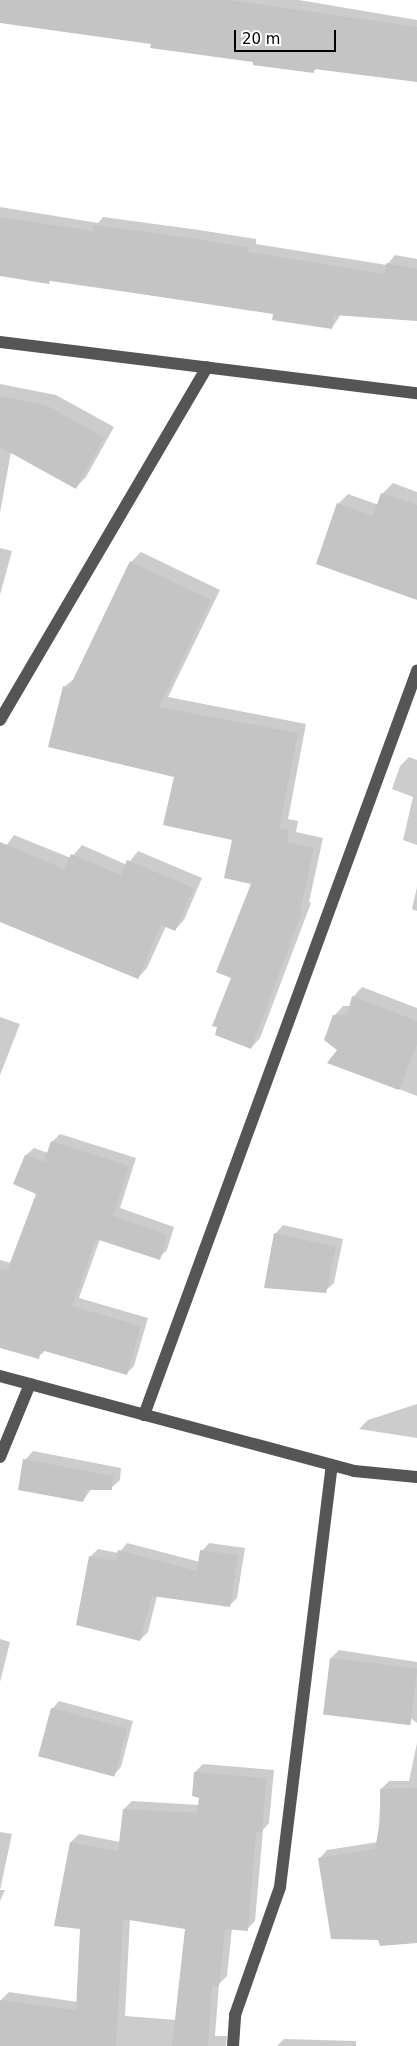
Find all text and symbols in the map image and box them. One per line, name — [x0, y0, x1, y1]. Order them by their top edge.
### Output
scale bar — [237, 20, 340, 52]
text: 20 m — [242, 30, 280, 48]

